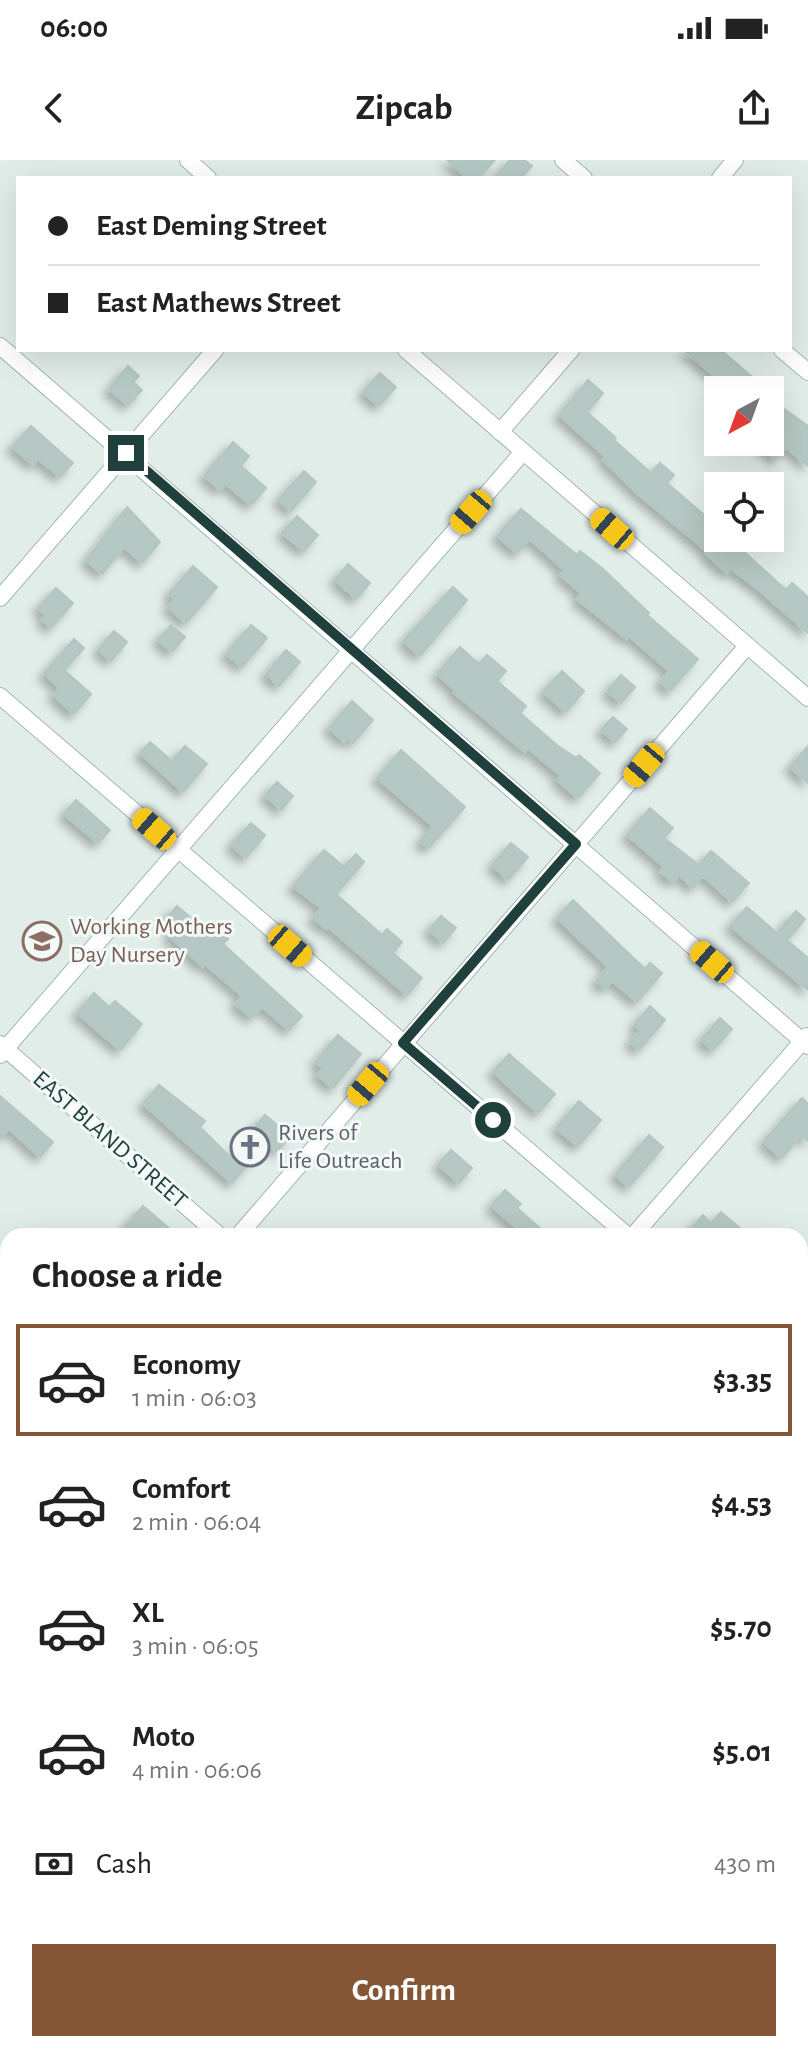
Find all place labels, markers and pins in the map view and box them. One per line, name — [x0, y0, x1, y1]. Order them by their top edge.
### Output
place label: Working Mothers Day Nursery — [70, 915, 233, 967]
school or university icon: Working Mothers Day Nursery — [21, 920, 63, 962]
place label: Rivers of Life Outreach — [278, 1121, 402, 1173]
church icon: Rivers of Life Outreach — [229, 1126, 271, 1168]

